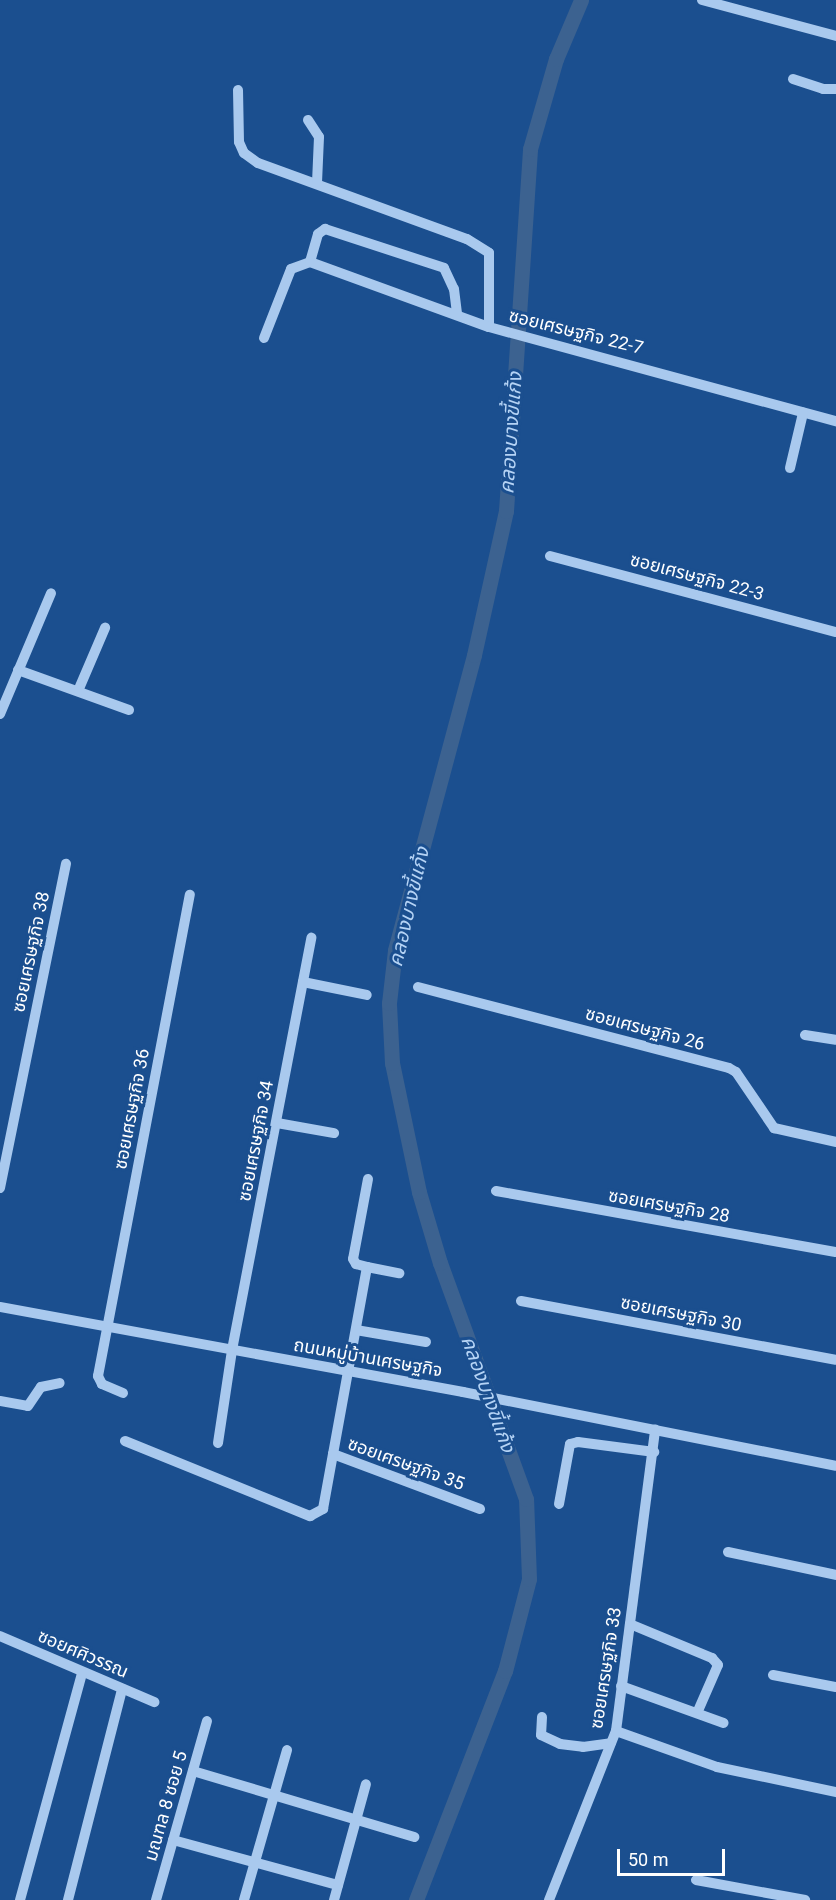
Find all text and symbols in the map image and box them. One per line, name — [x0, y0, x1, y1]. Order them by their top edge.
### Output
street label: ซอยเศรษฐกิจ 22-7 — [507, 305, 645, 359]
water label: คลองบางขี้แก้ง — [495, 371, 527, 495]
street label: ซอยเศรษฐกิจ 22-3 — [628, 549, 766, 605]
water label: คลองบางขี้แก้ง — [384, 845, 434, 969]
street label: ซอยเศรษฐกิจ 38 — [8, 890, 54, 1014]
street label: ซอยเศรษฐกิจ 26 — [583, 1003, 707, 1055]
street label: ซอยเศรษฐกิจ 36 — [110, 1047, 154, 1171]
street label: ซอยเศรษฐกิจ 34 — [234, 1079, 278, 1203]
street label: ซอยเศรษฐกิจ 28 — [607, 1185, 731, 1227]
street label: ซอยเศรษฐกิจ 30 — [619, 1292, 743, 1336]
water label: คลองบางขี้แก้ง — [456, 1333, 520, 1455]
street label: ถนนหมู่บ้านเศรษฐกิจ — [292, 1334, 444, 1382]
street label: ซอยเศรษฐกิจ 35 — [345, 1433, 467, 1495]
street label: ซอยเศรษฐกิจ 33 — [586, 1606, 626, 1730]
street label: ซอยศศิวรรณ — [34, 1625, 132, 1683]
street label: มณฑล 8 ซอย 5 — [140, 1748, 192, 1864]
scale bar — [620, 1837, 728, 1875]
text: 50 m — [628, 1849, 668, 1870]

